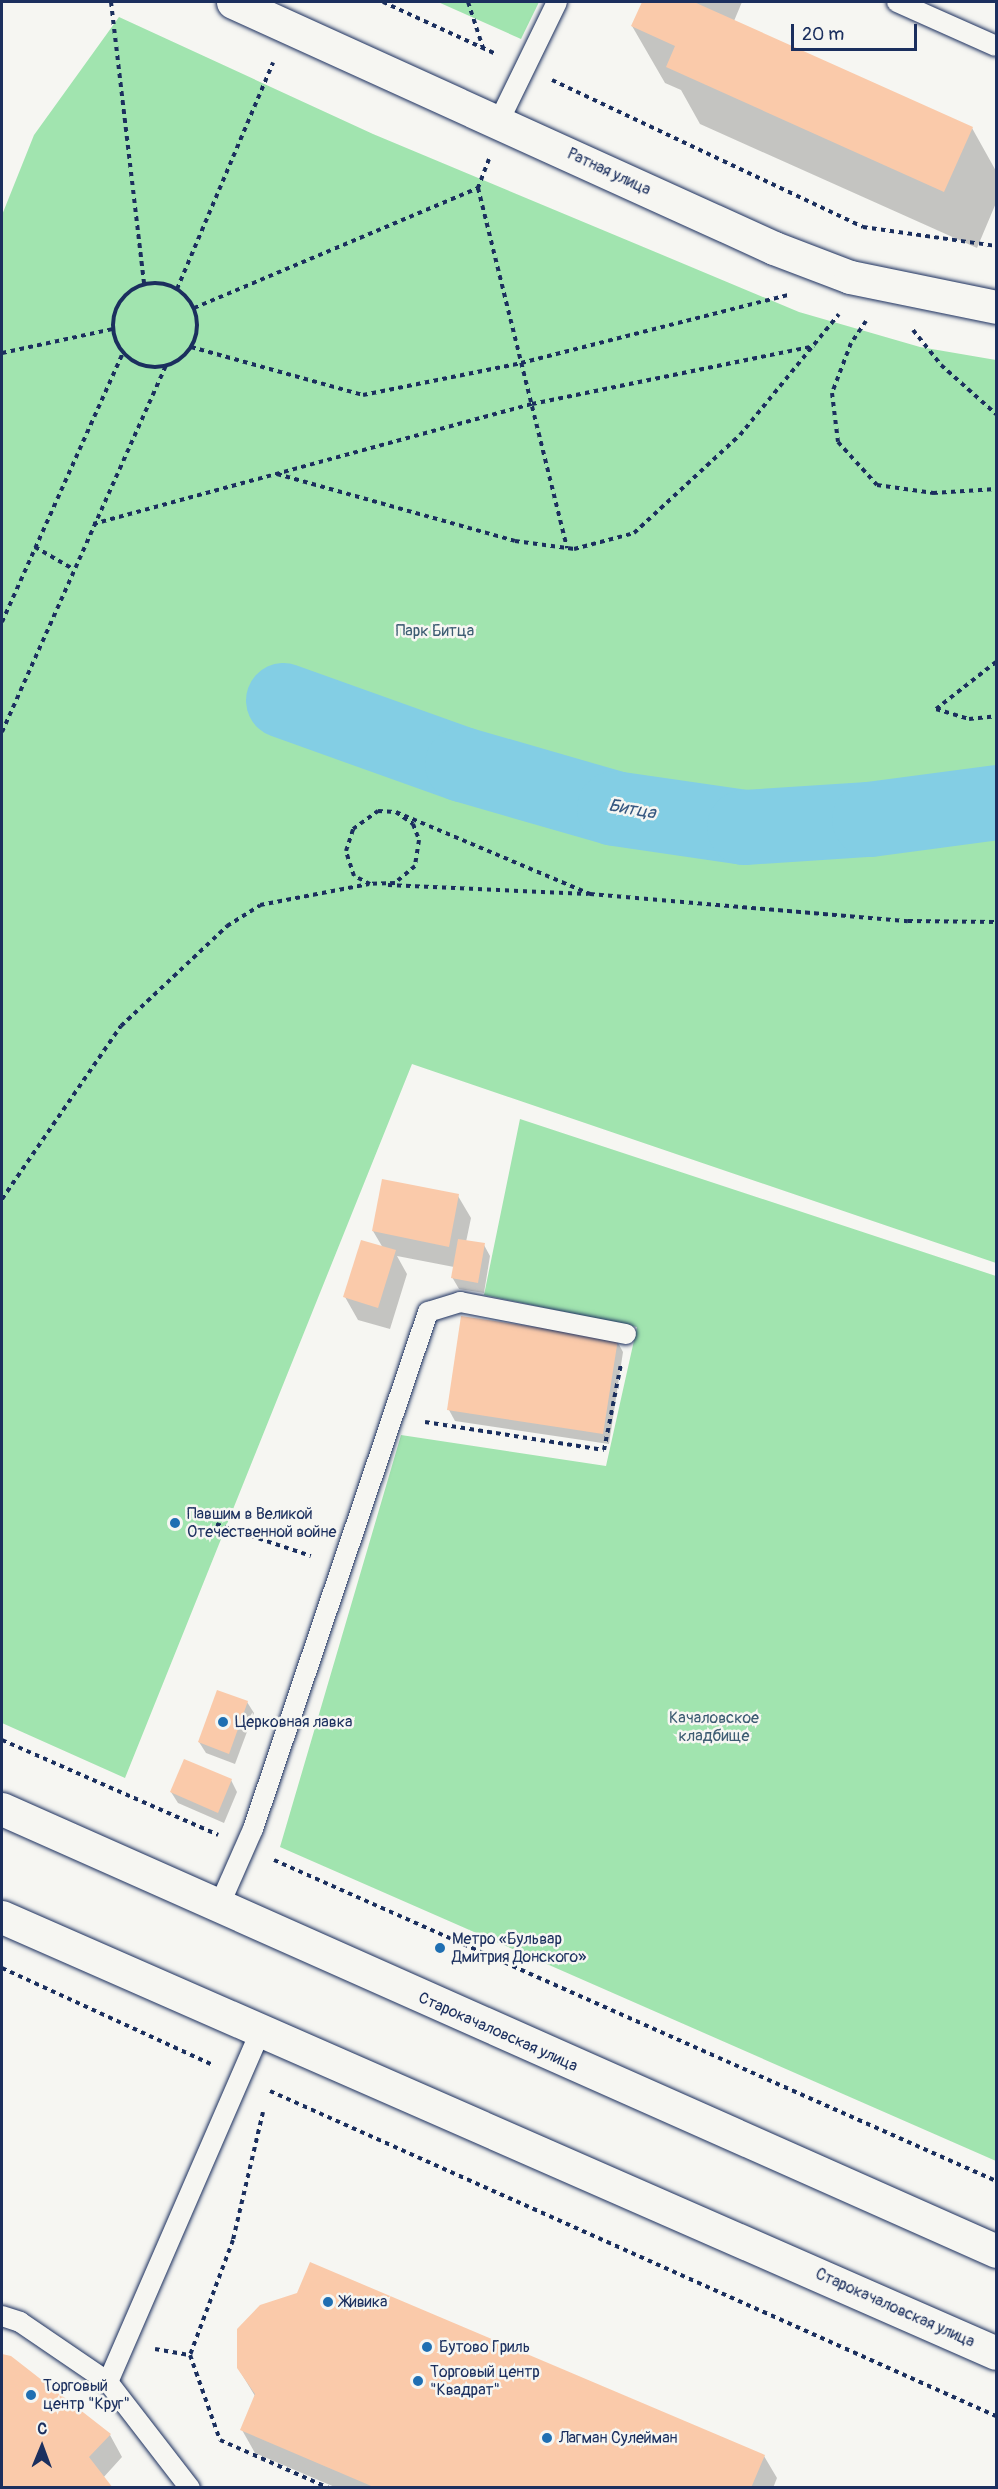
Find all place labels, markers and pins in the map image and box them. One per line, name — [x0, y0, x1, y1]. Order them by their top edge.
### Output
place label: Павшим в Великой Отечественной войне — [187, 1504, 336, 1542]
marker: Павшим в Великой Отечественной войне — [168, 1516, 182, 1530]
place label: Церковная лавка — [235, 1712, 352, 1732]
marker: Церковная лавка — [216, 1715, 230, 1729]
place label: Метро «Бульвар Дмитрия Донского» — [452, 1929, 586, 1967]
marker: Метро «Бульвар Дмитрия Донского» — [433, 1941, 447, 1955]
place label: Живика — [340, 2292, 387, 2312]
marker: Живика — [321, 2295, 335, 2309]
place label: Бутово Гриль — [439, 2337, 530, 2357]
marker: Бутово Гриль — [420, 2340, 434, 2354]
place label: Торговый центр "Квадрат" — [430, 2362, 540, 2400]
marker: Торговый центр "Квадрат" — [411, 2374, 425, 2388]
place label: Торговый центр "Круг" — [43, 2376, 130, 2414]
marker: Торговый центр "Круг" — [24, 2388, 38, 2402]
place label: Лагман Сулейман — [559, 2428, 678, 2448]
marker: Лагман Сулейман — [540, 2431, 554, 2445]

